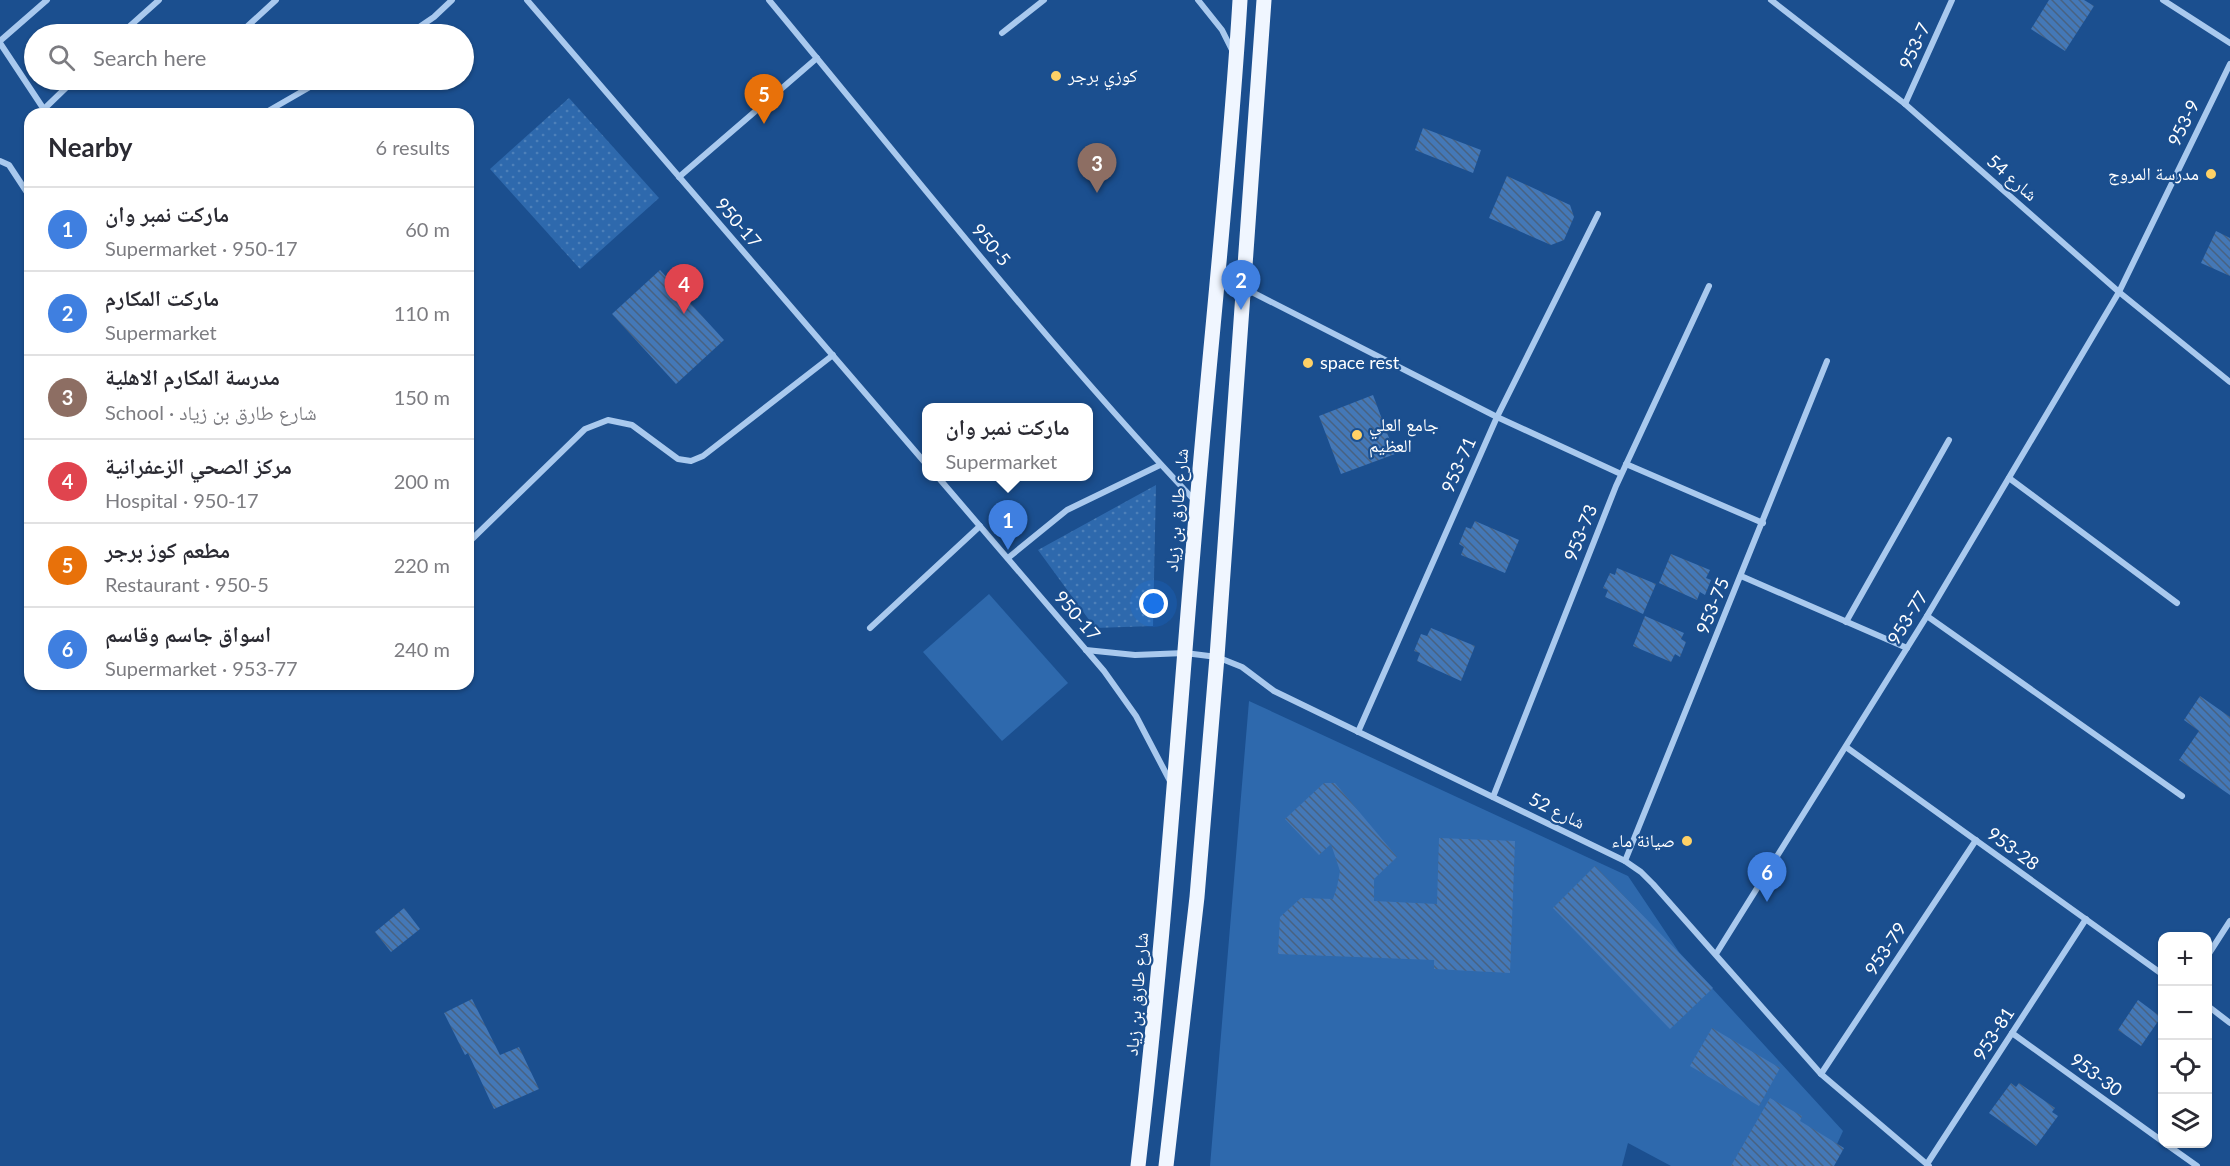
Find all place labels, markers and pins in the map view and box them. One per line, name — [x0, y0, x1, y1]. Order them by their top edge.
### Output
place label: كوزي برجر — [1067, 64, 1138, 91]
marker: كوزي برجر — [1049, 69, 1063, 83]
pin: 5 — [744, 74, 783, 124]
pin: 3 — [1078, 144, 1116, 193]
place label: مدرسة المروج — [2108, 162, 2199, 186]
marker: مدرسة المروج — [2204, 167, 2218, 181]
pin: 2 — [1222, 260, 1260, 310]
pin: 4 — [664, 264, 704, 314]
place label: space rest — [1320, 351, 1400, 373]
marker: space rest — [1301, 356, 1315, 370]
place label: جامع العلي العظيم — [1369, 413, 1439, 458]
marker: جامع العلي العظيم — [1350, 428, 1364, 442]
pin: 1 — [988, 500, 1028, 550]
place label: صيانة ماء — [1611, 829, 1675, 851]
marker: صيانة ماء — [1680, 834, 1694, 848]
pin: 6 — [1748, 852, 1786, 902]

